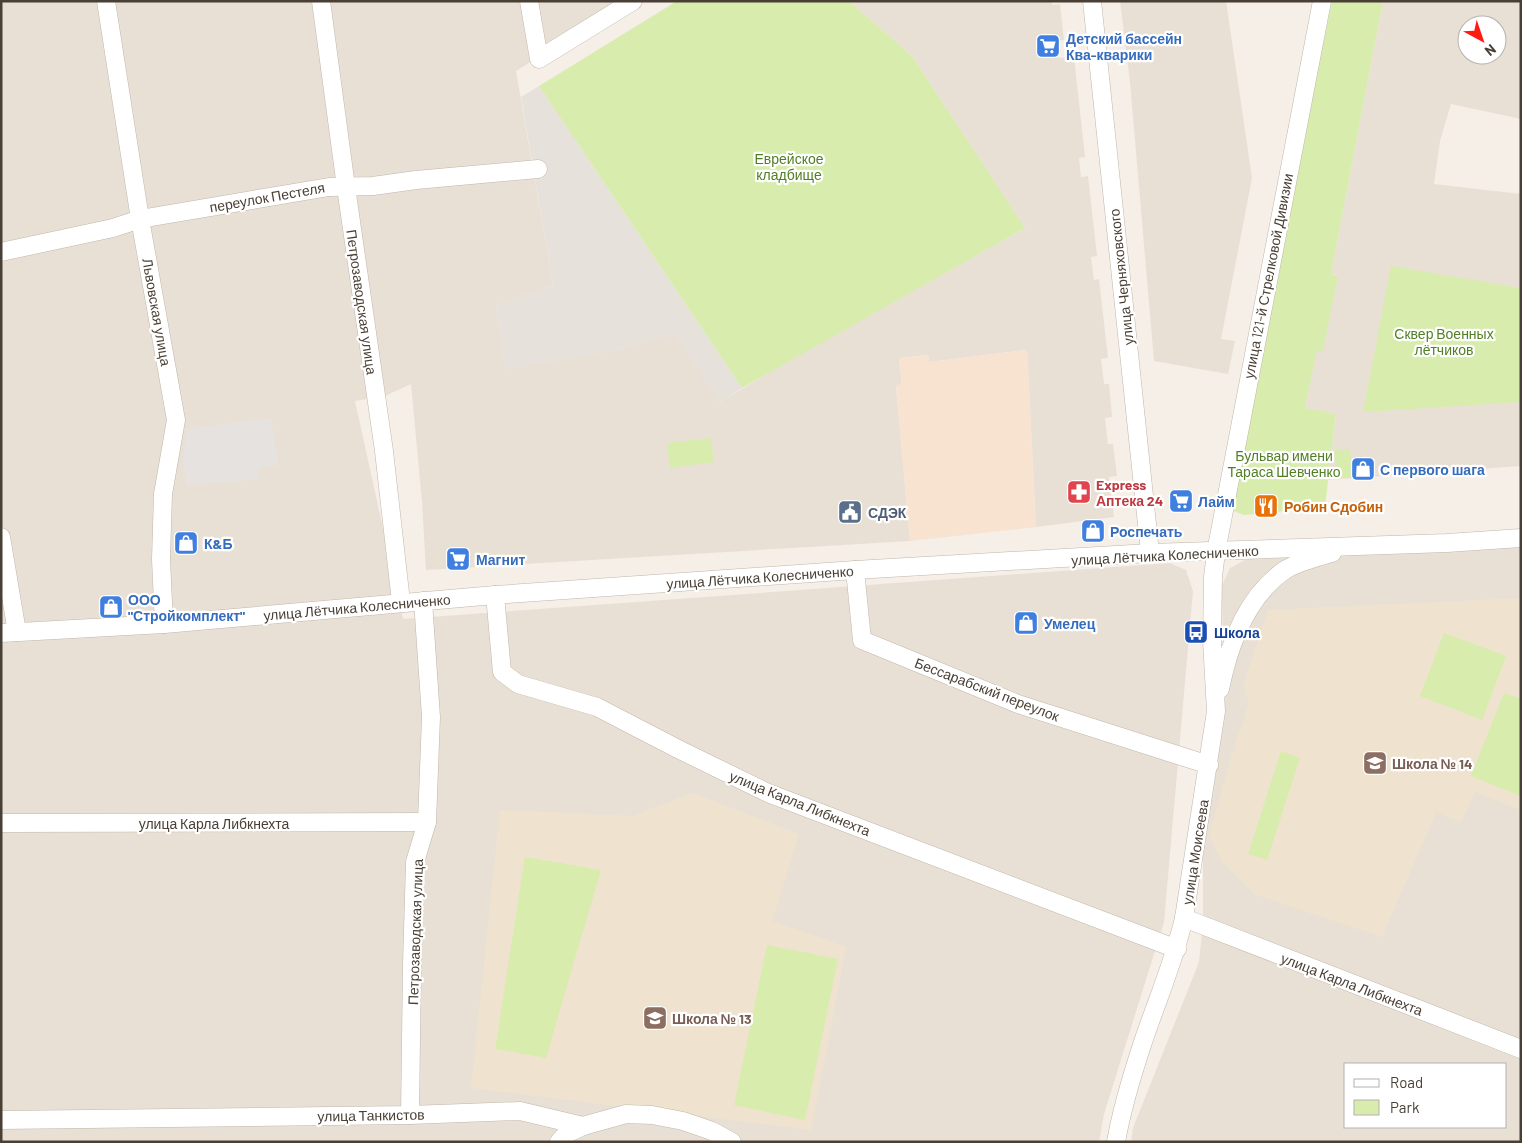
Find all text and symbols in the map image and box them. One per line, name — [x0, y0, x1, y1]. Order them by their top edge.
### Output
north arrow — [1457, 15, 1507, 65]
place label: Детский бассейн Ква-кварики — [1066, 30, 1182, 63]
supermarket icon: Детский бассейн Ква-кварики — [1035, 33, 1061, 59]
text: N — [1482, 41, 1500, 60]
park label: Еврейское кладбище — [754, 150, 824, 183]
street label: улица 121-й Стрелковой Дивизии — [1240, 172, 1296, 380]
street label: переулок Пестеля — [208, 178, 326, 216]
street label: улица Черняховского — [1105, 208, 1137, 346]
street label: Петрозаводская улица — [343, 228, 381, 376]
street label: Львовская улица — [139, 257, 175, 367]
park label: Сквер Военных лётчиков — [1394, 325, 1494, 358]
park label: Бульвар имени Тараса Шевченко — [1227, 447, 1341, 480]
shop icon: С первого шага — [1350, 456, 1376, 482]
place label: С первого шага — [1380, 461, 1485, 478]
place label: Express Аптека 24 — [1096, 476, 1163, 509]
pharmacy icon: Express Аптека 24 — [1066, 479, 1092, 505]
supermarket icon: Лайм — [1168, 488, 1194, 514]
place label: Лайм — [1198, 493, 1235, 510]
restaurant icon: Робин Сдобин — [1253, 493, 1279, 519]
place label: Робин Сдобин — [1284, 498, 1383, 515]
public building icon: СДЭК — [837, 499, 863, 525]
place label: СДЭК — [868, 504, 907, 521]
shop icon: Роспечать — [1080, 518, 1106, 544]
place label: Роспечать — [1110, 523, 1183, 540]
shop icon: К&Б — [173, 530, 199, 556]
place label: К&Б — [204, 535, 232, 552]
street label: улица Лётчика Колесниченко — [1071, 542, 1259, 568]
supermarket icon: Магнит — [445, 546, 471, 572]
place label: Магнит — [476, 551, 526, 568]
street label: улица Лётчика Колесниченко — [666, 562, 854, 592]
street label: улица Лётчика Колесниченко — [263, 590, 452, 624]
place label: ООО "Стройкомплект" — [128, 591, 245, 624]
shop icon: ООО "Стройкомплект" — [98, 594, 124, 620]
shop icon: Умелец — [1013, 610, 1039, 636]
place label: Умелец — [1044, 615, 1096, 632]
bus stop icon: Школа — [1183, 619, 1209, 645]
place label: Школа — [1214, 624, 1260, 641]
street label: Бессарабский переулок — [912, 654, 1062, 725]
school or university icon: Школа № 14 — [1362, 750, 1388, 776]
place label: Школа № 14 — [1392, 755, 1472, 772]
street label: улица Карла Либкнехта — [727, 767, 873, 839]
street label: улица Моисеева — [1178, 798, 1212, 906]
street label: улица Карла Либкнехта — [139, 815, 289, 832]
street label: Петрозаводская улица — [404, 858, 426, 1005]
street label: улица Карла Либкнехта — [1279, 949, 1426, 1019]
school or university icon: Школа № 13 — [642, 1005, 668, 1031]
place label: Школа № 13 — [672, 1010, 752, 1027]
legend — [1344, 1063, 1507, 1128]
text: Road — [1390, 1073, 1423, 1091]
text: Park — [1390, 1098, 1420, 1116]
street label: улица Танкистов — [317, 1106, 425, 1124]

